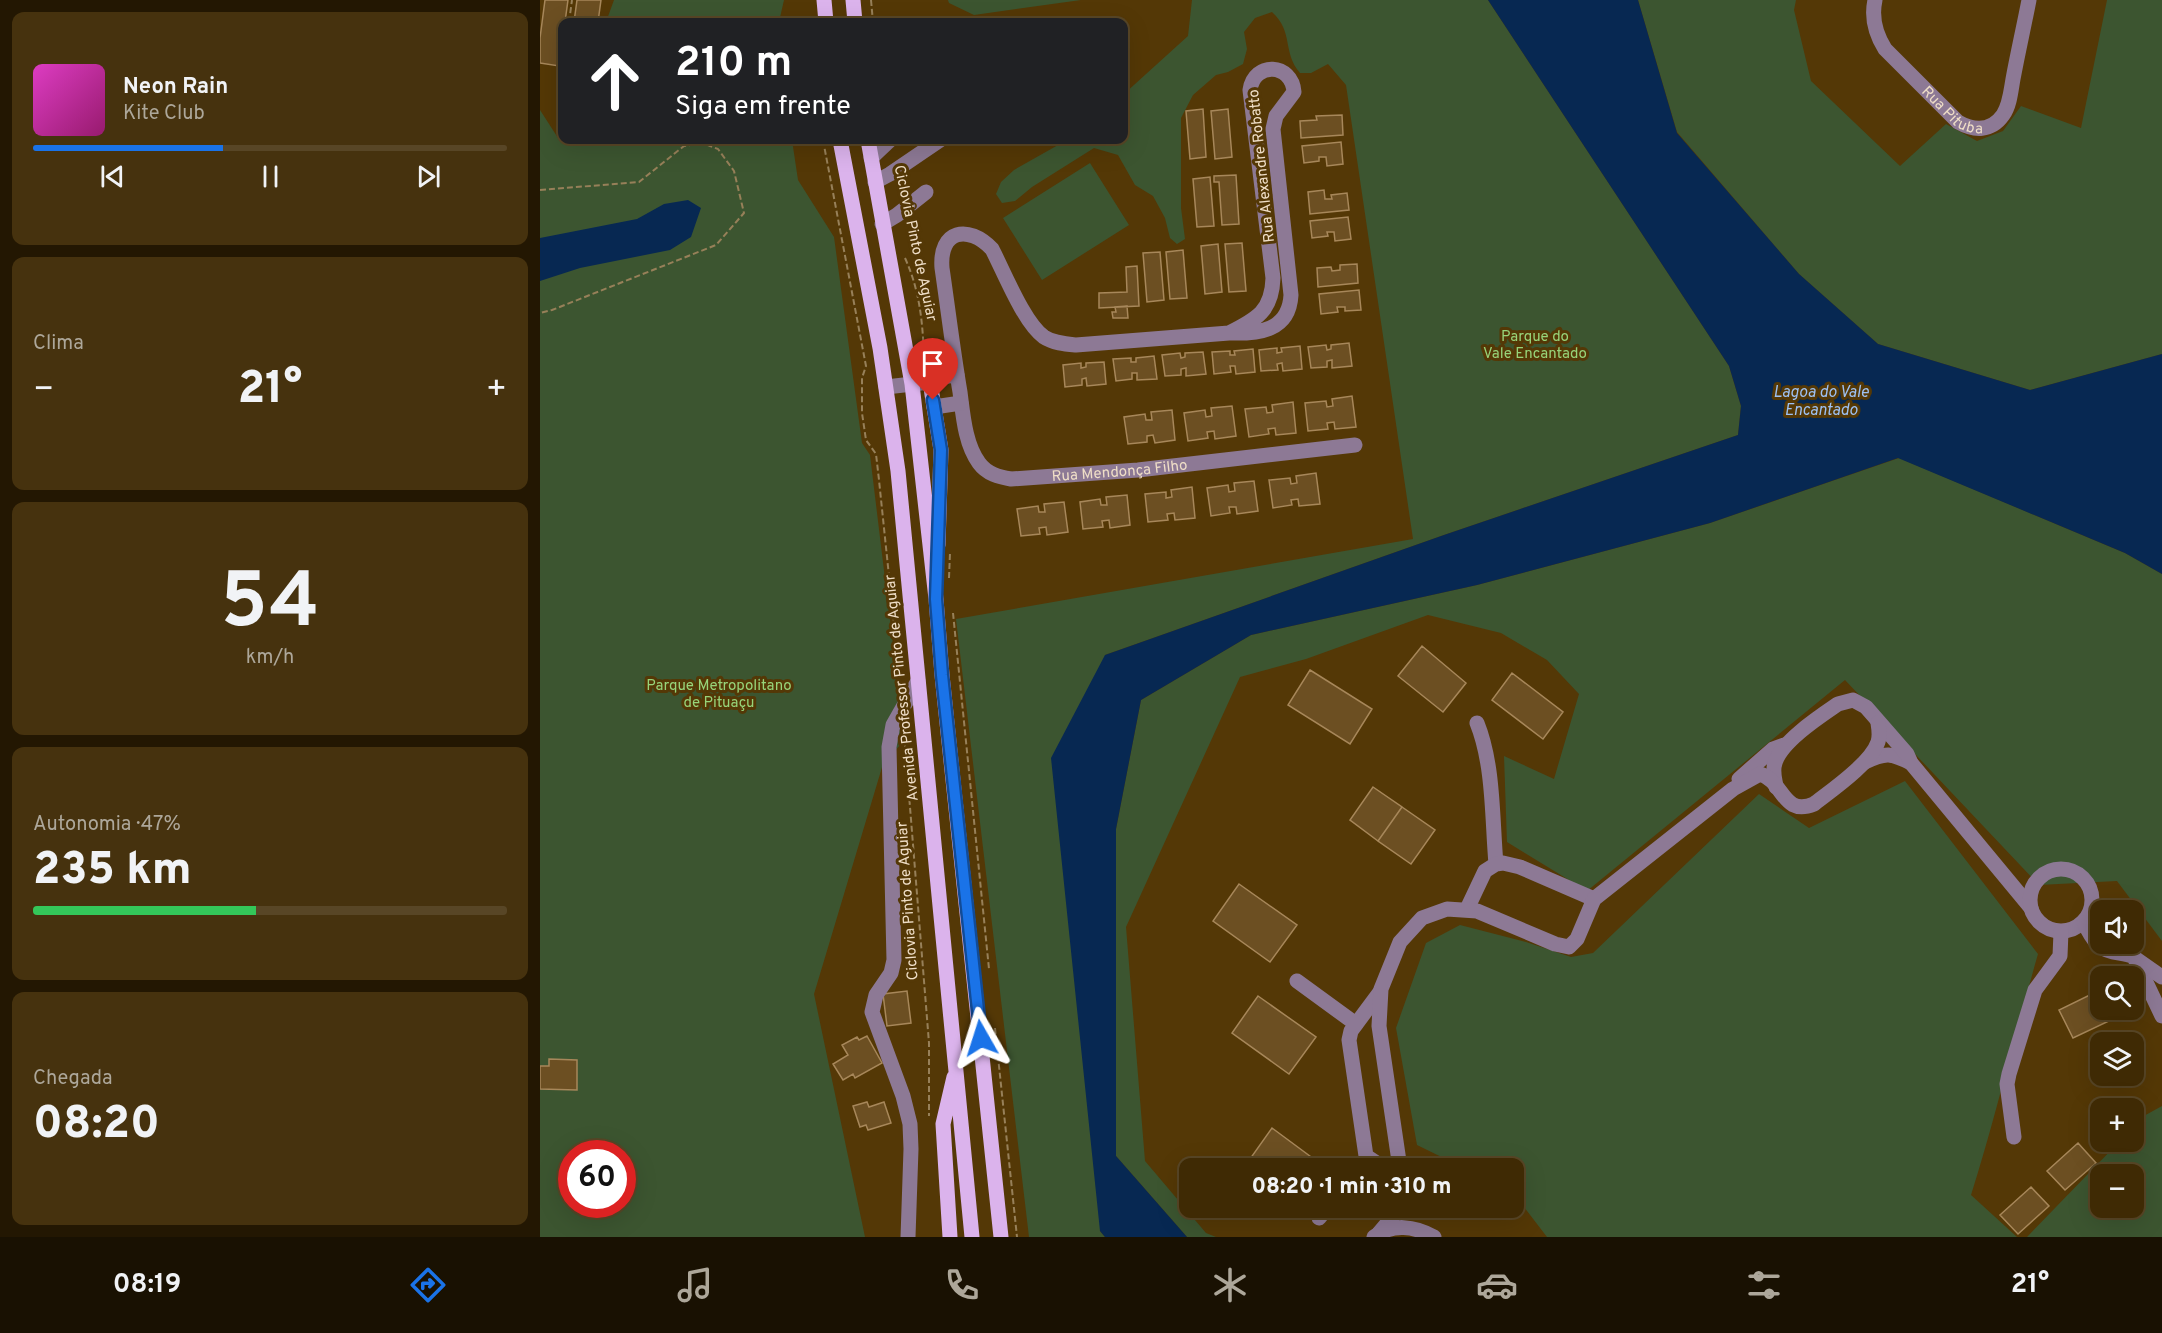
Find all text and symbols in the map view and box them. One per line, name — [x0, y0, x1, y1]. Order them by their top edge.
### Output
text: 210 m — [675, 38, 792, 91]
icon: ahead — [576, 42, 654, 120]
text: Neon Rain — [123, 74, 228, 101]
street label: Rua Pituba — [1917, 83, 1983, 139]
street label: Rua Alexandre Robatto — [1245, 88, 1280, 243]
text: Siga em frente — [675, 90, 851, 124]
text: Kite Club — [123, 101, 205, 127]
icon: previous — [96, 160, 129, 193]
icon: pause — [254, 160, 287, 193]
icon: next — [412, 160, 445, 193]
street label: Ciclovia Pinto de Aguiar — [889, 164, 940, 323]
park label: Parque do Vale Encantado — [1483, 328, 1587, 364]
text: Clima — [33, 331, 84, 357]
pin — [907, 338, 958, 400]
icon: arrive — [916, 347, 949, 380]
text: 21° — [238, 362, 302, 419]
text: − — [33, 370, 54, 412]
text: + — [486, 370, 507, 412]
water label: Lagoa do Vale Encantado — [1773, 383, 1870, 421]
street label: Rua Mendonça Filho — [1051, 456, 1189, 487]
text: 54 — [220, 556, 320, 655]
street label: Avenida Professor Pinto de Aguiar — [881, 574, 924, 802]
text: km/h — [246, 645, 294, 671]
park label: Parque Metropolitano de Pituaçu — [646, 677, 792, 713]
text: Autonomia · 47% — [33, 812, 181, 838]
street label: Ciclovia Pinto de Aguiar — [893, 821, 924, 981]
text: 235 km — [33, 843, 192, 900]
map controls — [2090, 900, 2144, 1218]
button: sound — [2090, 900, 2144, 954]
button: search — [2090, 966, 2144, 1020]
position arrow — [949, 1006, 1013, 1070]
button: layers — [2090, 1032, 2144, 1086]
text: Chegada — [33, 1066, 113, 1092]
text: 08:20 — [33, 1097, 160, 1154]
button: + — [2090, 1098, 2144, 1152]
speed limit sign: 60 — [558, 1140, 636, 1218]
button: − — [2090, 1164, 2144, 1218]
text: 08:20 · 1 min · 310 m — [1251, 1174, 1452, 1201]
icon: directions — [407, 1264, 449, 1306]
icon: music — [674, 1264, 716, 1306]
icon: phone — [941, 1264, 983, 1306]
icon: climate — [1209, 1264, 1251, 1306]
icon: car — [1476, 1264, 1518, 1306]
icon: filters — [1743, 1264, 1785, 1306]
text: 08:19 — [113, 1268, 181, 1302]
text: 21° — [2011, 1268, 2049, 1302]

